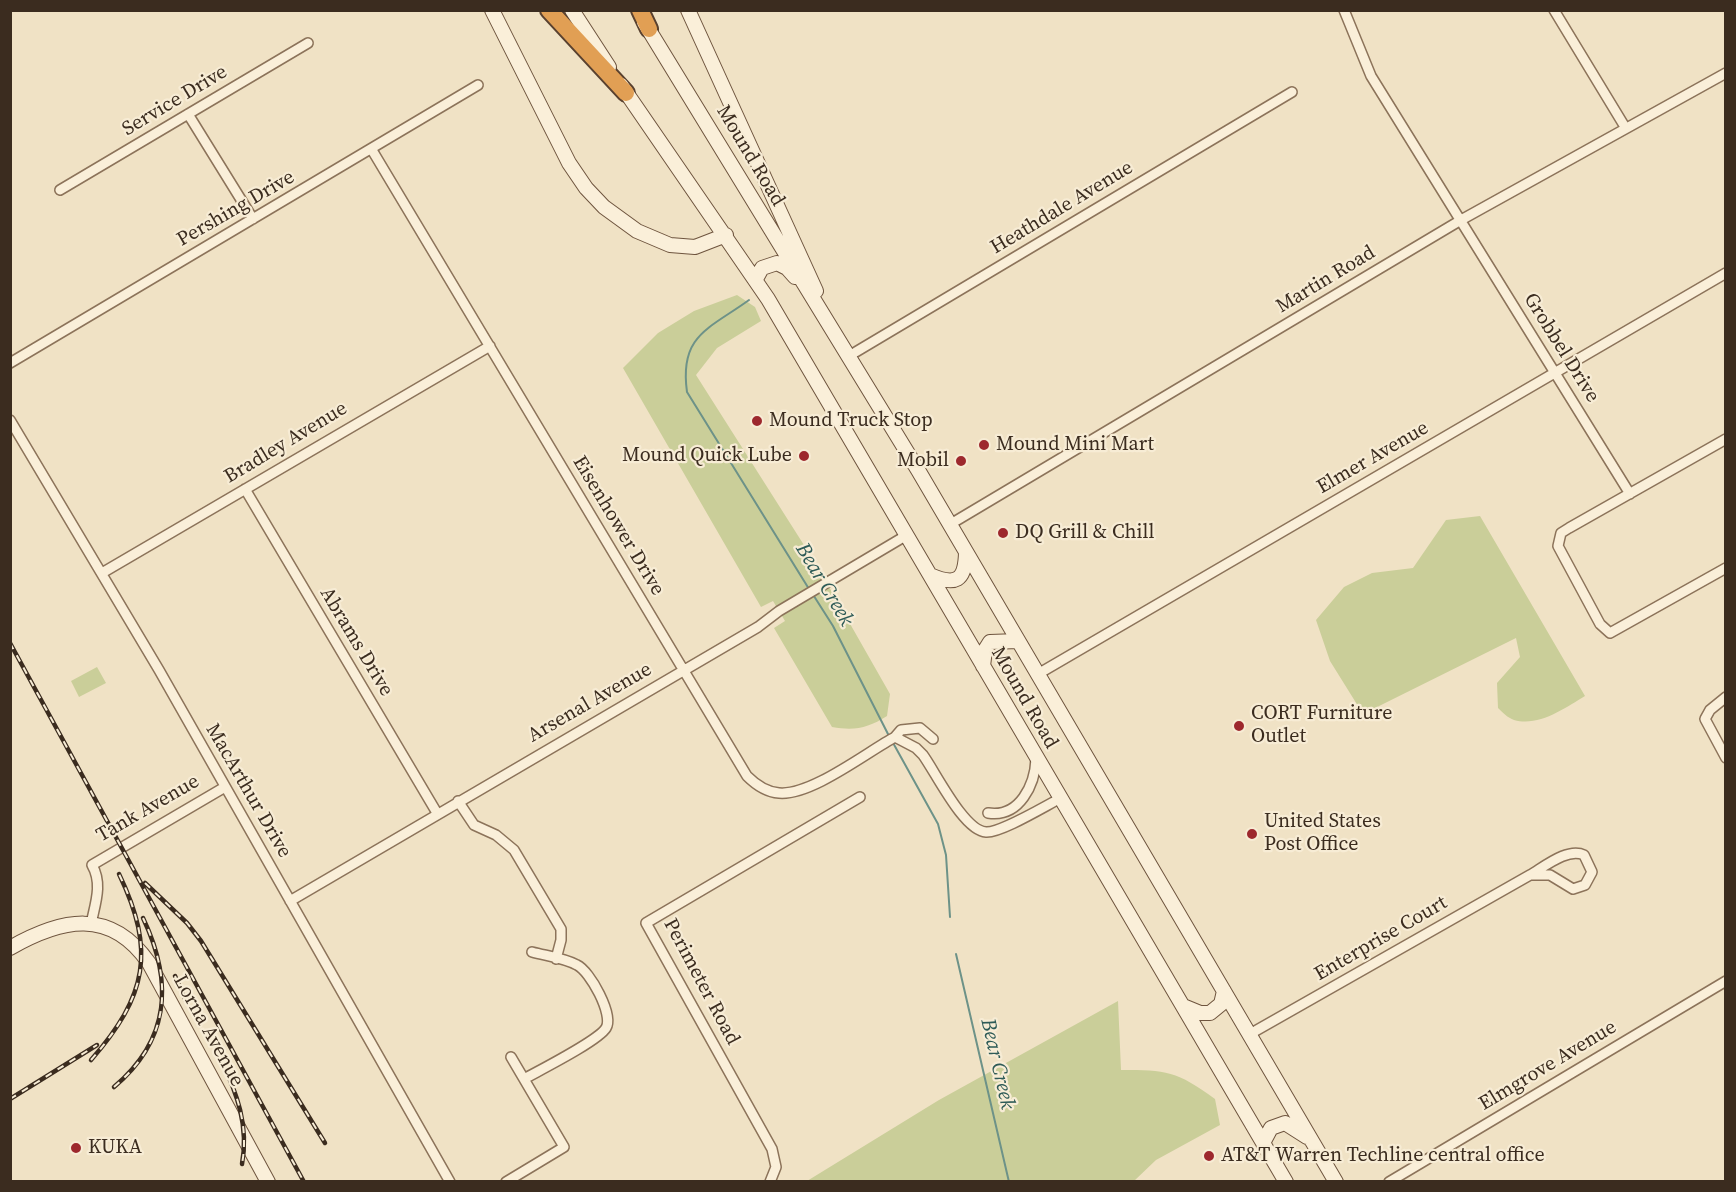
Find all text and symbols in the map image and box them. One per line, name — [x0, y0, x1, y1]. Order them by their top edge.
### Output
street label: Service Drive — [118, 60, 232, 142]
street label: Mound Road — [710, 101, 790, 211]
street label: Heathdale Avenue — [986, 156, 1138, 260]
street label: Pershing Drive — [173, 166, 299, 252]
street label: Martin Road — [1272, 241, 1380, 319]
street label: Grobbel Drive — [1518, 289, 1604, 407]
street label: Bradley Avenue — [220, 397, 352, 489]
place label: Mound Truck Stop — [769, 409, 933, 433]
marker: Mound Truck Stop — [750, 414, 764, 428]
street label: Elmer Avenue — [1313, 416, 1433, 500]
place label: Mound Mini Mart — [996, 433, 1154, 457]
marker: Mound Mini Mart — [977, 438, 991, 452]
place label: Mound Quick Lube — [622, 444, 792, 468]
marker: Mound Quick Lube — [797, 449, 811, 463]
place label: Mobil — [897, 449, 949, 473]
street label: Eisenhower Drive — [567, 452, 669, 600]
marker: Mobil — [954, 454, 968, 468]
place label: DQ Grill & Chill — [1015, 521, 1154, 545]
marker: DQ Grill & Chill — [996, 526, 1010, 540]
water label: Bear Creek — [789, 539, 859, 631]
street label: Abrams Drive — [314, 583, 398, 701]
street label: Mound Road — [985, 643, 1063, 753]
street label: Arsenal Avenue — [524, 658, 656, 748]
place label: CORT Furniture Outlet — [1251, 702, 1392, 749]
marker: CORT Furniture Outlet — [1232, 719, 1246, 733]
street label: MacArthur Drive — [200, 720, 296, 862]
street label: Tank Avenue — [92, 770, 204, 848]
place label: United States Post Office — [1264, 810, 1381, 857]
marker: United States Post Office — [1245, 827, 1259, 841]
street label: Enterprise Court — [1310, 891, 1452, 987]
street label: Perimeter Road — [658, 915, 744, 1049]
street label: Lorna Avenue — [167, 971, 249, 1091]
water label: Bear Creek — [974, 1016, 1020, 1112]
street label: Elmgrove Avenue — [1475, 1016, 1621, 1116]
place label: KUKA — [88, 1136, 142, 1160]
marker: KUKA — [69, 1141, 83, 1155]
place label: AT&T Warren Techline central office — [1221, 1144, 1545, 1168]
marker: AT&T Warren Techline central office — [1202, 1149, 1216, 1163]

